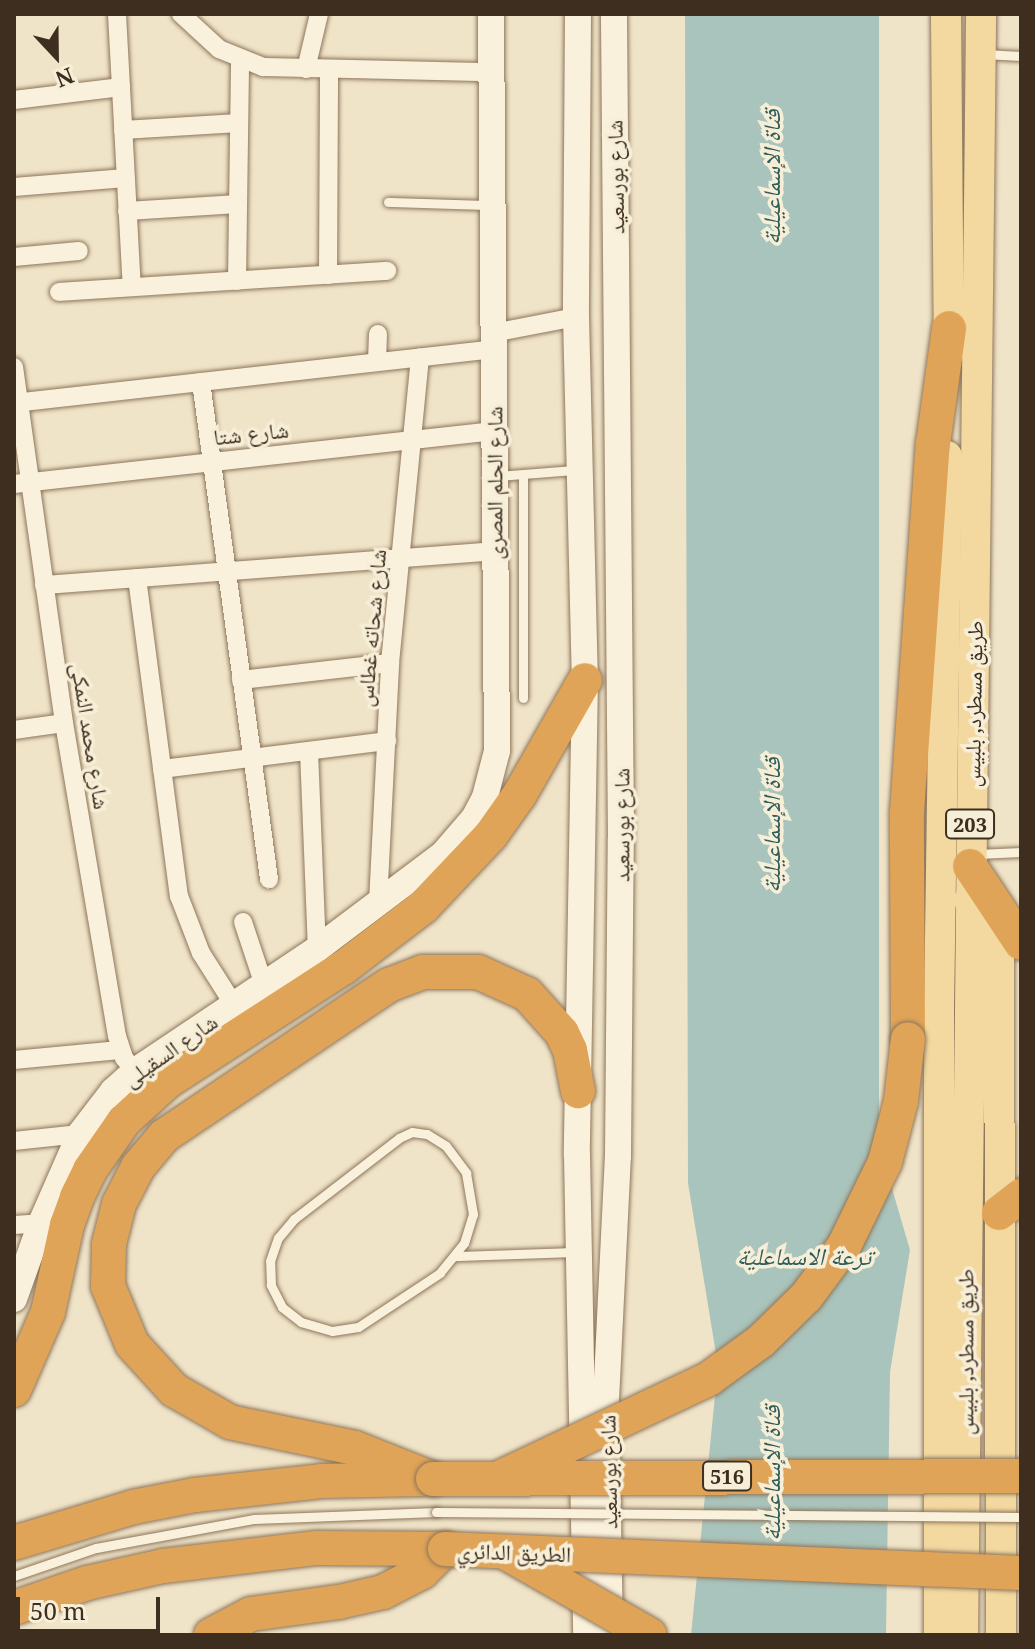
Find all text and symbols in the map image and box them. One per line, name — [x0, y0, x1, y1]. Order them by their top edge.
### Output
north arrow — [16, 16, 96, 96]
text: N — [51, 61, 79, 95]
water label: قناة الإسماعيلية — [757, 109, 785, 245]
street label: شارع بورسعيد — [601, 120, 629, 234]
street label: شارع الحلم المصرى — [481, 406, 507, 560]
street label: شارع شتا — [212, 416, 290, 450]
street label: شارع شحاته غطاس — [351, 548, 391, 708]
street label: طريق مسطرد, بلبيس — [958, 620, 988, 788]
street label: شارع محمد النمكى — [66, 661, 116, 811]
water label: قناة الإسماعيلية — [757, 757, 785, 893]
street label: شارع بورسعيد — [608, 768, 634, 882]
road number: 203 — [944, 808, 996, 840]
street label: شارع السقيلى — [118, 1008, 222, 1092]
water label: ترعة الاسماعلية — [737, 1242, 871, 1270]
street label: طريق مسطرد, بلبيس — [952, 1269, 978, 1435]
water label: قناة الإسماعيلية — [757, 1405, 785, 1541]
street label: شارع بورسعيد — [594, 1415, 622, 1529]
road number: 516 — [701, 1460, 753, 1492]
street label: الطريق الدائري — [457, 1537, 571, 1567]
scale bar — [20, 1581, 164, 1631]
text: 50 m — [30, 1594, 86, 1627]

